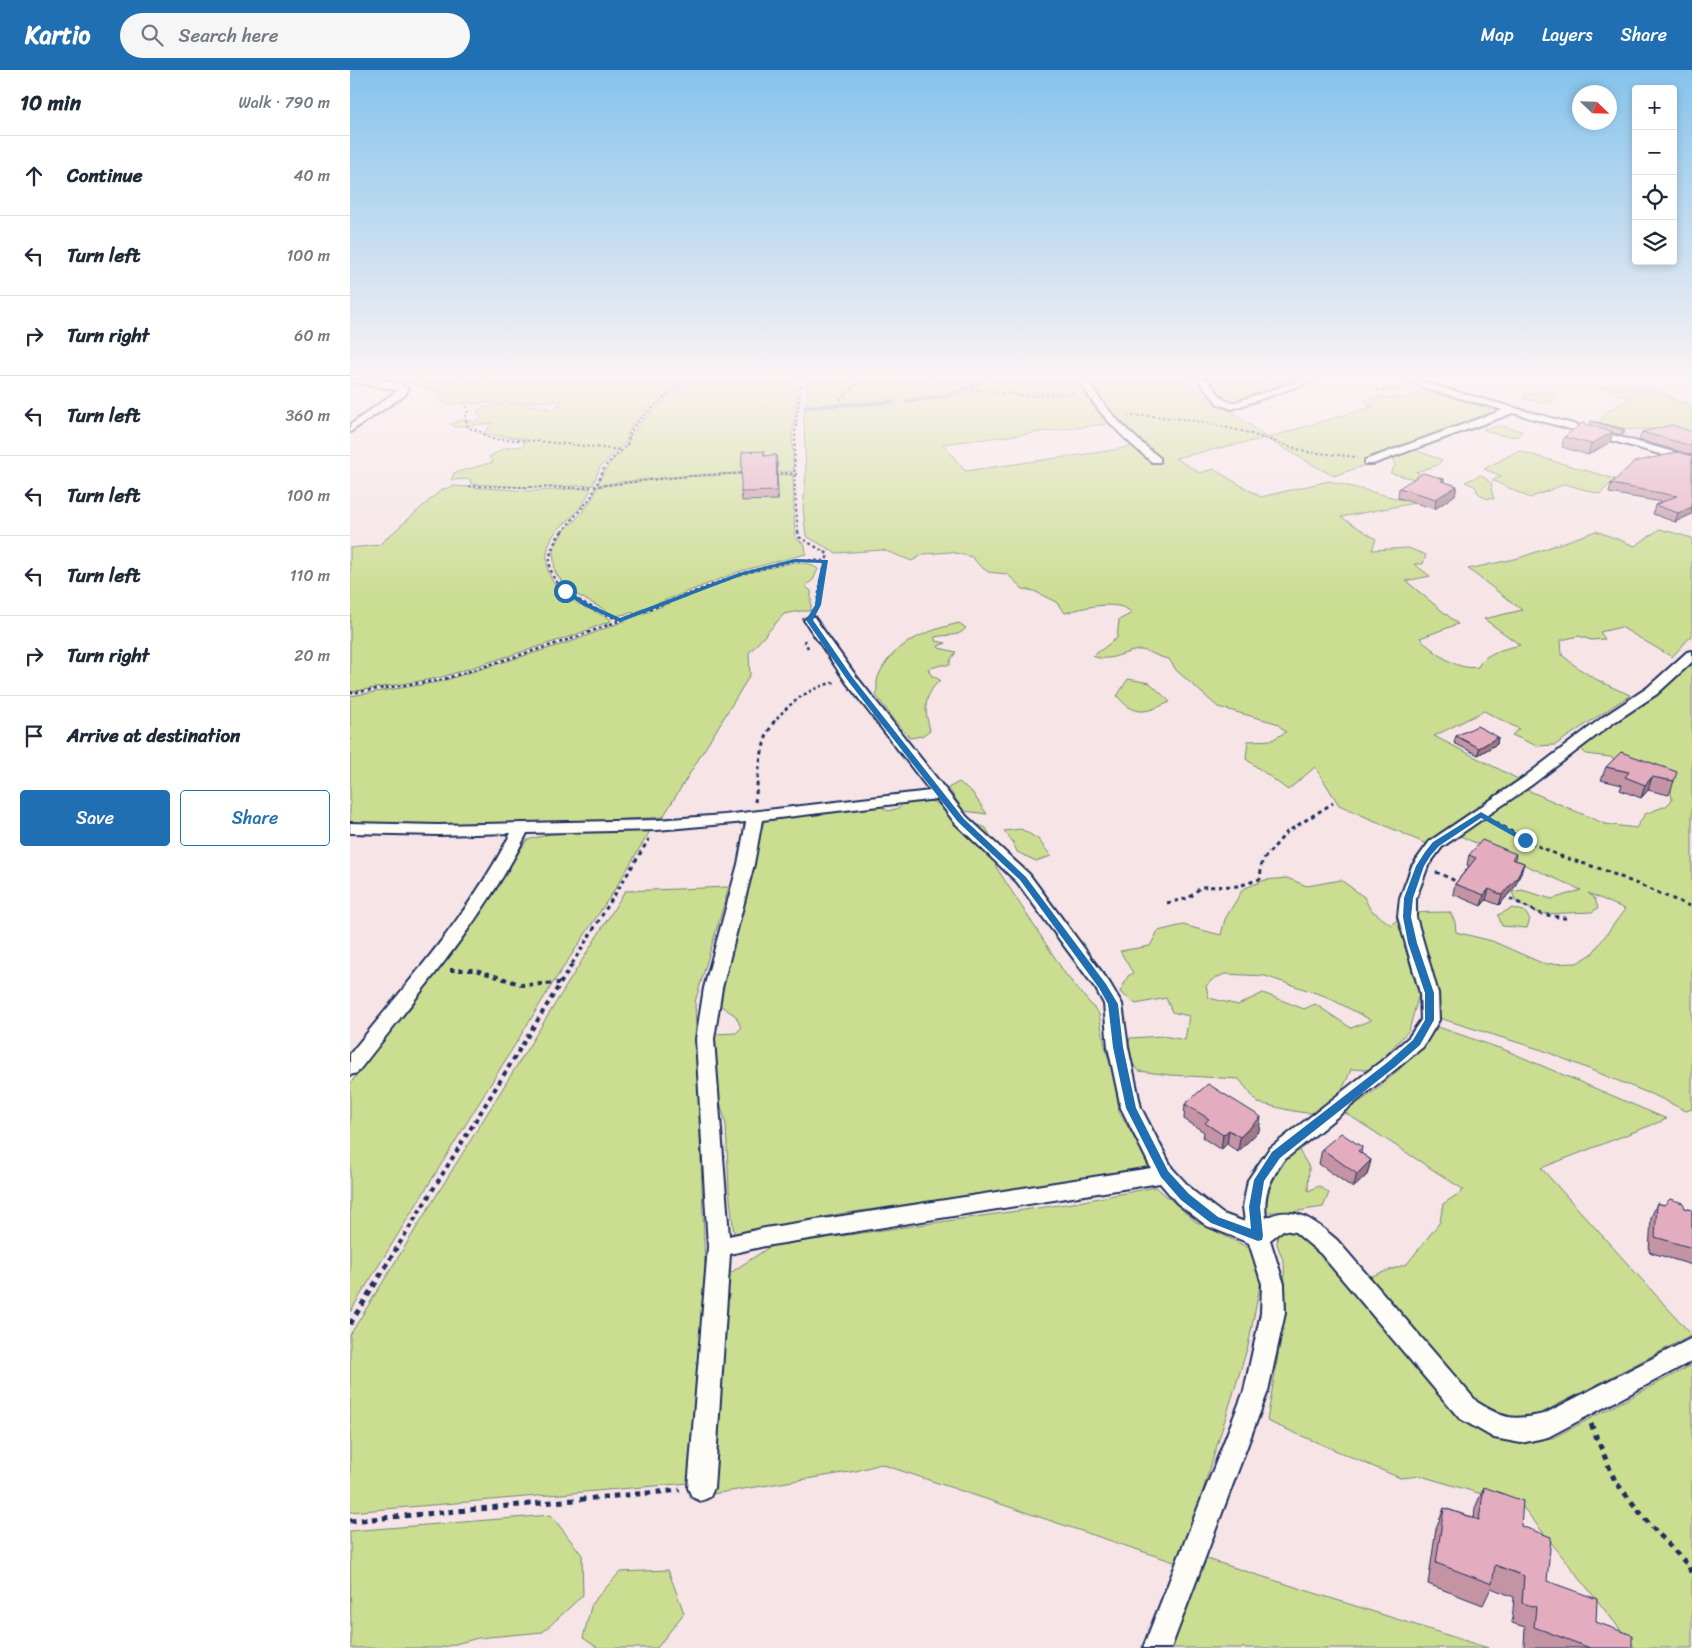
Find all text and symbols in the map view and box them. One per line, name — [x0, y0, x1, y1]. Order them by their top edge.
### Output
search box — [120, 13, 470, 58]
text: Kartio — [25, 14, 90, 56]
text: Search here — [178, 19, 279, 52]
text: Map — [1481, 19, 1514, 51]
text: Layers — [1542, 19, 1593, 51]
text: Share — [1621, 19, 1667, 51]
icon: search — [138, 21, 166, 49]
text: 10 min — [20, 84, 81, 122]
north arrow — [1572, 85, 1617, 130]
map controls — [1632, 85, 1677, 265]
button: + — [1632, 85, 1677, 130]
text: Walk · 790 m — [238, 88, 330, 117]
button: − — [1632, 130, 1677, 175]
text: Continue — [67, 159, 143, 192]
text: 40 m — [293, 161, 330, 190]
icon: ahead — [20, 162, 48, 190]
button: locate — [1632, 175, 1677, 220]
button: layers — [1632, 220, 1677, 265]
text: Turn left — [67, 239, 140, 272]
text: 100 m — [286, 241, 330, 270]
icon: left — [20, 242, 48, 270]
text: Turn right — [67, 319, 149, 352]
text: 60 m — [294, 321, 330, 350]
icon: right — [20, 322, 48, 350]
text: Turn left — [67, 399, 140, 432]
text: 360 m — [286, 401, 330, 430]
icon: left — [20, 402, 48, 430]
text: Turn left — [67, 479, 140, 512]
text: 100 m — [286, 481, 330, 510]
icon: left — [20, 482, 48, 510]
text: Turn left — [67, 559, 140, 592]
text: 110 m — [290, 561, 330, 590]
icon: left — [20, 562, 48, 590]
route start — [554, 580, 577, 603]
text: Turn right — [67, 639, 149, 672]
text: 20 m — [294, 641, 330, 670]
icon: right — [20, 642, 48, 670]
text: Arrive at destination — [67, 719, 240, 752]
icon: arrive — [20, 722, 48, 750]
button: Save — [20, 790, 170, 846]
button: Share — [180, 790, 330, 846]
route end — [1514, 829, 1537, 852]

